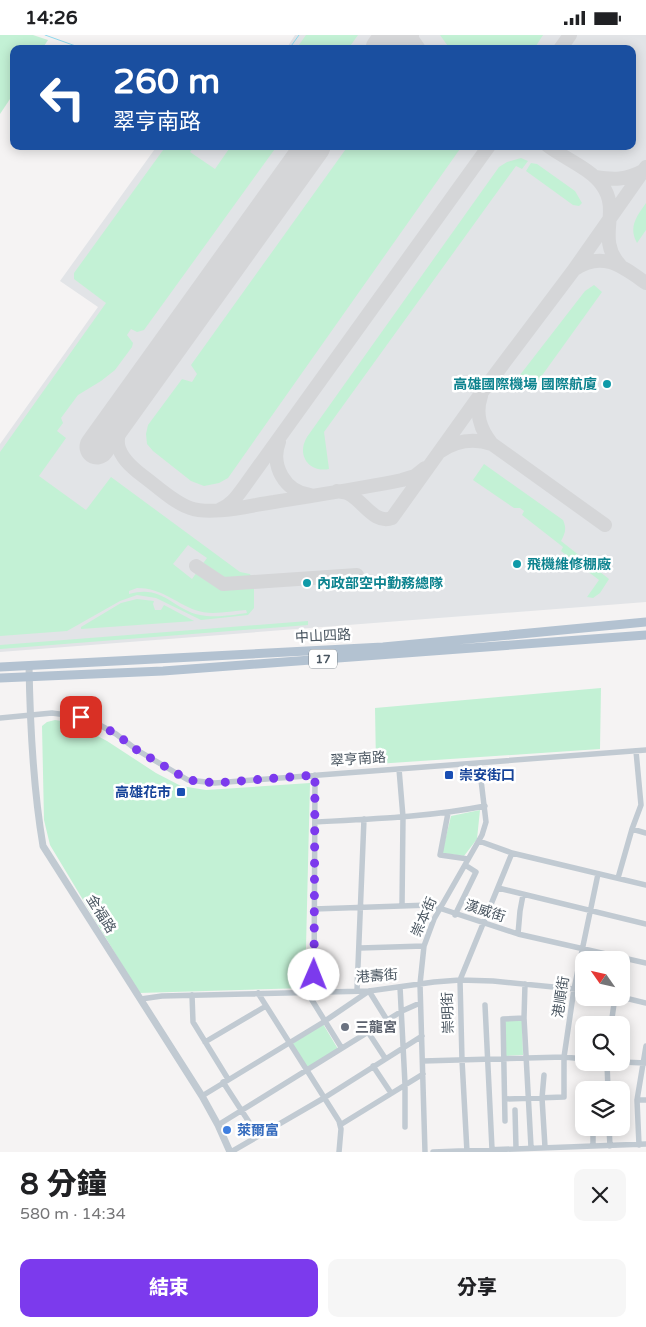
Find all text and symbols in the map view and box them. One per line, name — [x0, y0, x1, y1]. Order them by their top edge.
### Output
text: 14:26 — [25, 7, 78, 29]
text: 260 m — [113, 61, 220, 103]
icon: left — [30, 65, 95, 130]
text: 翠亨南路 — [113, 109, 201, 135]
place label: 高雄國際機場 國際航廈 — [453, 376, 597, 393]
marker: 高雄國際機場 國際航廈 — [601, 378, 613, 390]
place label: 飛機維修棚廠 — [527, 556, 611, 573]
marker: 飛機維修棚廠 — [511, 558, 523, 570]
place label: 內政部空中勤務總隊 — [317, 575, 443, 592]
marker: 內政部空中勤務總隊 — [301, 577, 313, 589]
street label: 中山四路 — [295, 626, 351, 646]
road number: 17 — [309, 649, 337, 669]
pin — [60, 696, 102, 738]
icon: arrive — [67, 703, 95, 731]
street label: 翠亨南路 — [329, 749, 387, 769]
place label: 崇安街口 — [459, 767, 515, 784]
marker: 崇安街口 — [443, 769, 455, 781]
place label: 高雄花市 — [115, 784, 171, 801]
marker: 高雄花市 — [175, 786, 187, 798]
street label: 金福路 — [83, 892, 119, 936]
street label: 崇本街 — [408, 894, 440, 940]
street label: 漢威街 — [462, 896, 508, 926]
position arrow — [287, 948, 339, 1000]
north arrow — [575, 951, 630, 1006]
map controls — [575, 951, 630, 1136]
street label: 港壽街 — [355, 966, 399, 986]
street label: 港順街 — [549, 975, 573, 1019]
street label: 崇明街 — [439, 992, 457, 1034]
button: search — [575, 1016, 630, 1071]
place label: 三龍宮 — [355, 1019, 397, 1036]
marker: 三龍宮 — [339, 1021, 351, 1033]
button: layers — [575, 1081, 630, 1136]
place label: 萊爾富 — [237, 1122, 279, 1139]
marker: 萊爾富 — [221, 1124, 233, 1136]
text: 8 分鐘 — [20, 1166, 107, 1203]
button: close — [574, 1169, 626, 1221]
text: 580 m · 14:34 — [20, 1204, 126, 1224]
button: 結束 — [20, 1259, 318, 1317]
button: 分享 — [328, 1259, 626, 1317]

